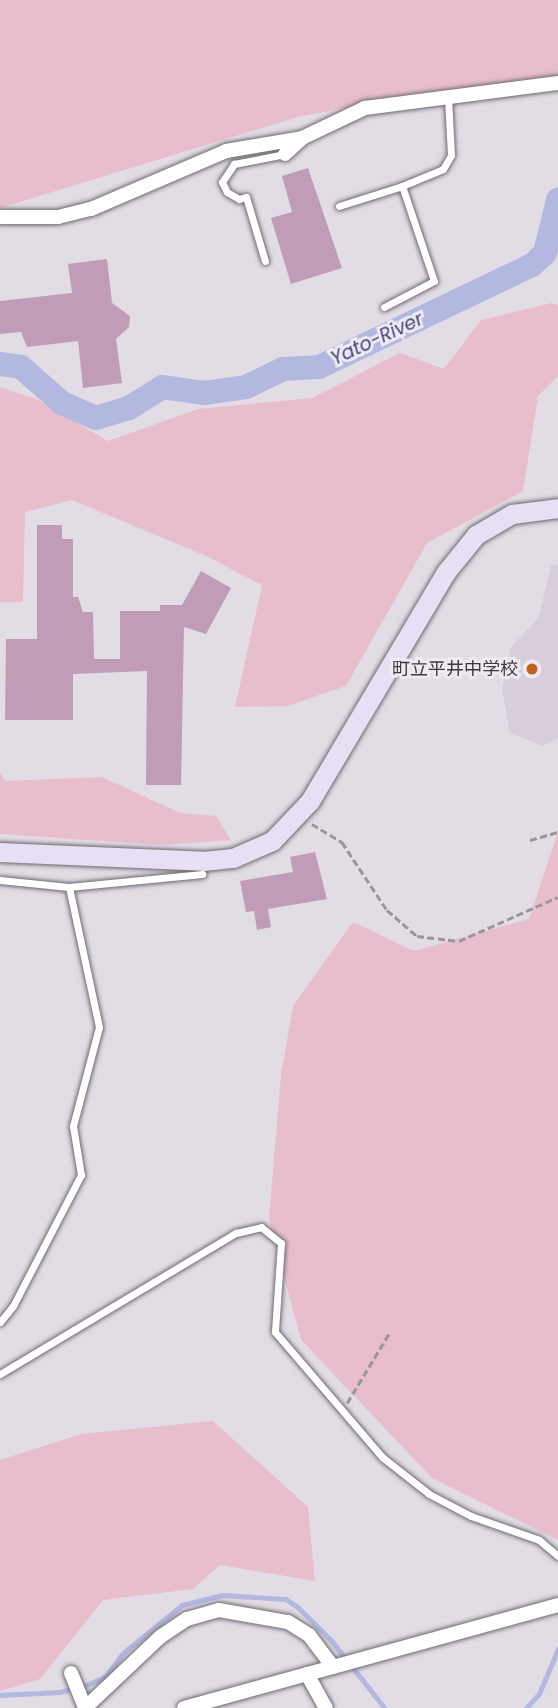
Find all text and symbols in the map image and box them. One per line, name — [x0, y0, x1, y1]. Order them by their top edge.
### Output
water label: Yato-River — [327, 308, 427, 370]
place label: 町立平井中学校 — [392, 658, 518, 680]
marker: 町立平井中学校 — [524, 661, 540, 677]

